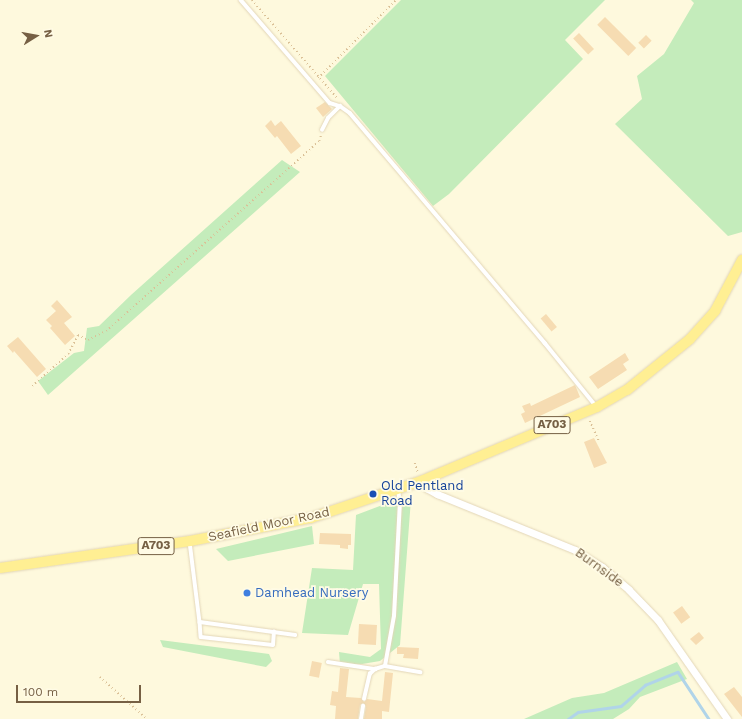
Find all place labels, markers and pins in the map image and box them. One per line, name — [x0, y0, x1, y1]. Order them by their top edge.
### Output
place label: Old Pentland Road — [381, 479, 464, 510]
marker: Old Pentland Road — [368, 489, 378, 499]
place label: Damhead Nursery — [255, 585, 368, 601]
marker: Damhead Nursery — [242, 588, 252, 598]

